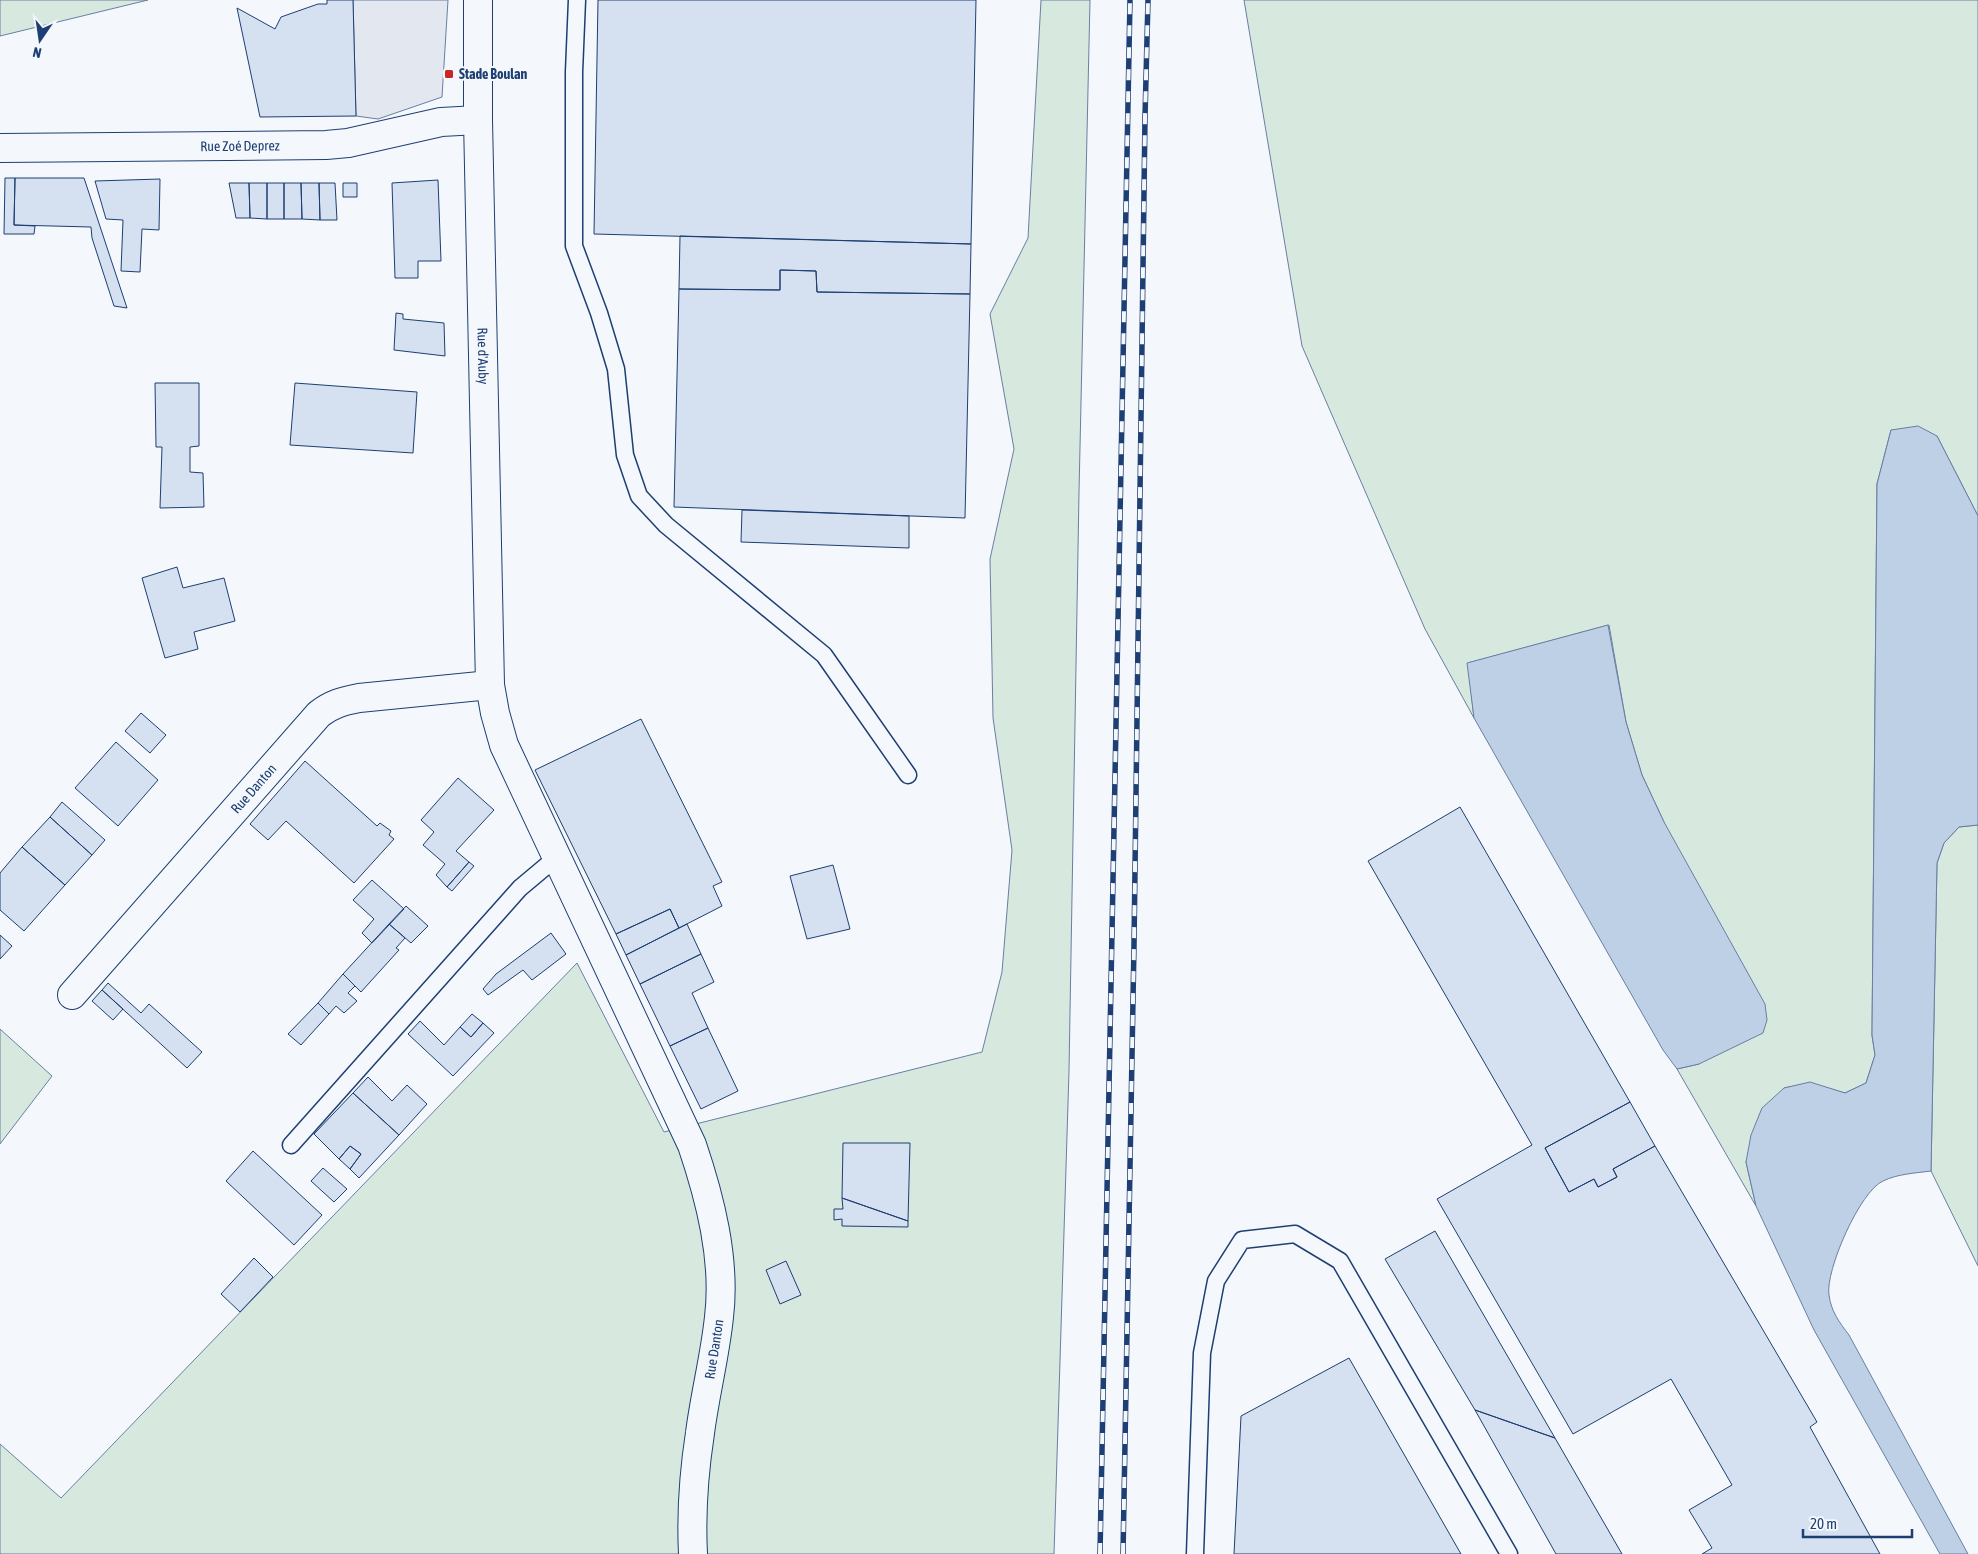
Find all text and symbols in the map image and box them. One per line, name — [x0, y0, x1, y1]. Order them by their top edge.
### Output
north arrow — [15, 15, 65, 65]
text: N — [31, 44, 43, 61]
place label: Stade Boulan — [459, 66, 528, 82]
marker: Stade Boulan — [443, 68, 455, 80]
street label: Rue Zoé Deprez — [200, 137, 280, 154]
street label: Rue d'Auby — [474, 327, 492, 385]
street label: Rue Danton — [228, 760, 280, 816]
street label: Rue Danton — [701, 1318, 727, 1380]
scale bar — [1803, 1506, 1912, 1538]
text: 20 m — [1810, 1515, 1837, 1532]

